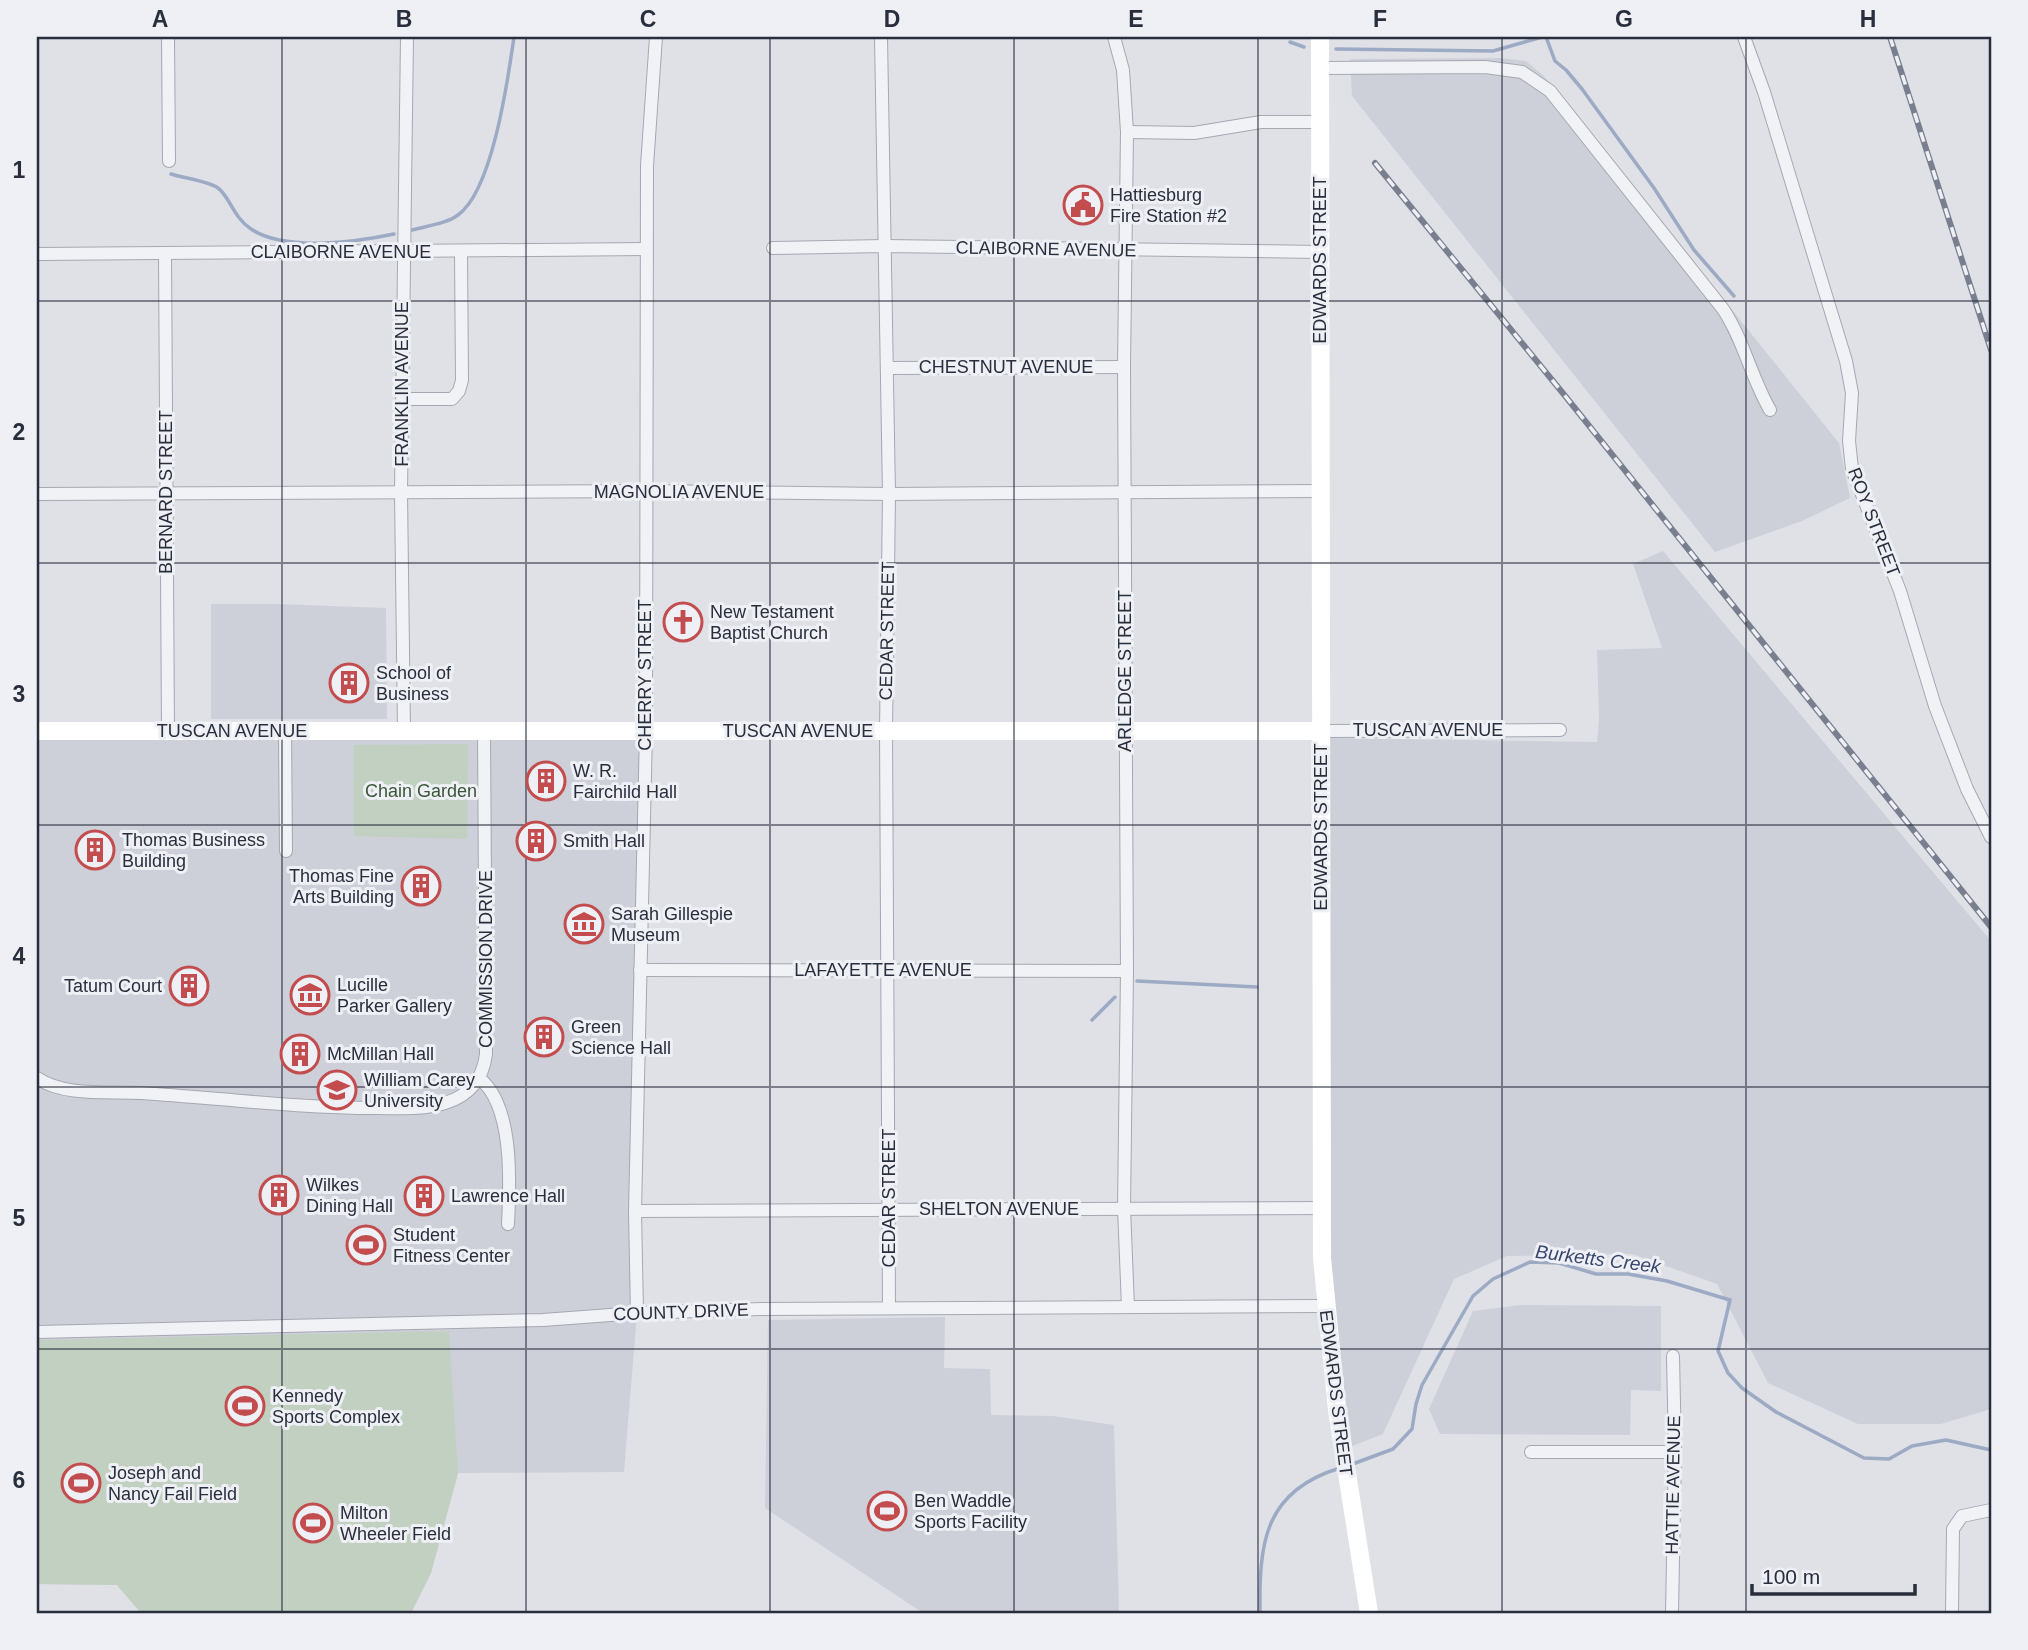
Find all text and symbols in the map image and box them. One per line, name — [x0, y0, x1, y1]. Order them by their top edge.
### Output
text: A — [152, 6, 168, 32]
text: B — [396, 6, 412, 32]
text: C — [640, 6, 656, 32]
text: D — [884, 6, 900, 32]
text: E — [1128, 6, 1144, 32]
text: F — [1373, 6, 1387, 32]
text: G — [1615, 6, 1633, 32]
text: H — [1860, 6, 1876, 32]
text: 1 — [13, 157, 26, 183]
street label: EDWARDS STREET — [1310, 176, 1330, 344]
public building icon: Hattiesburg Fire Station #2 — [1062, 184, 1104, 226]
place label: Hattiesburg Fire Station #2 — [1110, 185, 1227, 226]
street label: CLAIBORNE AVENUE — [955, 237, 1137, 261]
street label: CLAIBORNE AVENUE — [251, 242, 431, 262]
street label: FRANKLIN AVENUE — [392, 301, 412, 467]
street label: CHESTNUT AVENUE — [919, 357, 1093, 377]
street label: BERNARD STREET — [156, 410, 176, 574]
text: 2 — [13, 419, 25, 445]
street label: ROY STREET — [1844, 465, 1904, 579]
street label: MAGNOLIA AVENUE — [594, 482, 764, 502]
street label: CEDAR STREET — [876, 561, 898, 701]
street label: ARLEDGE STREET — [1115, 590, 1135, 752]
street label: CHERRY STREET — [635, 599, 655, 751]
church icon: New Testament Baptist Church — [662, 601, 704, 643]
place label: New Testament Baptist Church — [710, 602, 834, 643]
building icon: School of Business — [328, 662, 370, 704]
place label: School of Business — [376, 663, 452, 704]
text: 3 — [13, 681, 25, 707]
street label: TUSCAN AVENUE — [1353, 720, 1503, 740]
street label: TUSCAN AVENUE — [157, 721, 307, 741]
street label: TUSCAN AVENUE — [723, 721, 873, 741]
street label: EDWARDS STREET — [1311, 743, 1331, 911]
building icon: W. R. Fairchild Hall — [525, 760, 567, 802]
place label: W. R. Fairchild Hall — [573, 761, 677, 802]
park label: Chain Garden — [365, 781, 477, 801]
building icon: Smith Hall — [515, 820, 557, 862]
building icon: Thomas Business Building — [74, 829, 116, 871]
place label: Thomas Business Building — [122, 830, 265, 871]
place label: Smith Hall — [563, 831, 645, 851]
building icon: Thomas Fine Arts Building — [400, 865, 442, 907]
place label: Thomas Fine Arts Building — [289, 866, 394, 907]
street label: COMMISSION DRIVE — [476, 870, 496, 1048]
museum icon: Sarah Gillespie Museum — [563, 903, 605, 945]
place label: Sarah Gillespie Museum — [611, 904, 733, 945]
text: 4 — [13, 943, 26, 969]
street label: LAFAYETTE AVENUE — [794, 960, 972, 980]
building icon: Tatum Court — [168, 965, 210, 1007]
museum icon: Lucille Parker Gallery — [289, 974, 331, 1016]
place label: Lucille Parker Gallery — [337, 975, 452, 1016]
place label: Tatum Court — [64, 976, 162, 996]
building icon: Green Science Hall — [523, 1016, 565, 1058]
place label: Green Science Hall — [571, 1017, 671, 1058]
building icon: McMillan Hall — [279, 1033, 321, 1075]
place label: McMillan Hall — [327, 1044, 434, 1064]
school or university icon: William Carey University — [316, 1069, 358, 1111]
place label: William Carey University — [364, 1070, 475, 1111]
street label: CEDAR STREET — [879, 1128, 899, 1268]
building icon: Wilkes Dining Hall — [258, 1174, 300, 1216]
place label: Wilkes Dining Hall — [306, 1175, 393, 1216]
building icon: Lawrence Hall — [403, 1175, 445, 1217]
place label: Lawrence Hall — [451, 1186, 565, 1206]
street label: SHELTON AVENUE — [919, 1199, 1079, 1219]
text: 5 — [13, 1205, 26, 1231]
sports icon: Student Fitness Center — [345, 1224, 387, 1266]
place label: Student Fitness Center — [393, 1225, 510, 1266]
water label: Burketts Creek — [1534, 1241, 1663, 1277]
street label: COUNTY DRIVE — [613, 1300, 749, 1324]
street label: EDWARDS STREET — [1316, 1309, 1356, 1477]
sports icon: Kennedy Sports Complex — [224, 1385, 266, 1427]
place label: Kennedy Sports Complex — [272, 1386, 400, 1427]
street label: HATTIE AVENUE — [1662, 1415, 1684, 1555]
sports icon: Joseph and Nancy Fail Field — [60, 1462, 102, 1504]
place label: Joseph and Nancy Fail Field — [108, 1463, 237, 1504]
text: 6 — [13, 1467, 25, 1493]
sports icon: Ben Waddle Sports Facility — [866, 1490, 908, 1532]
place label: Ben Waddle Sports Facility — [914, 1491, 1027, 1532]
sports icon: Milton Wheeler Field — [292, 1502, 334, 1544]
place label: Milton Wheeler Field — [340, 1503, 451, 1544]
scale bar — [1752, 1552, 1914, 1596]
text: 100 m — [1762, 1565, 1820, 1588]

